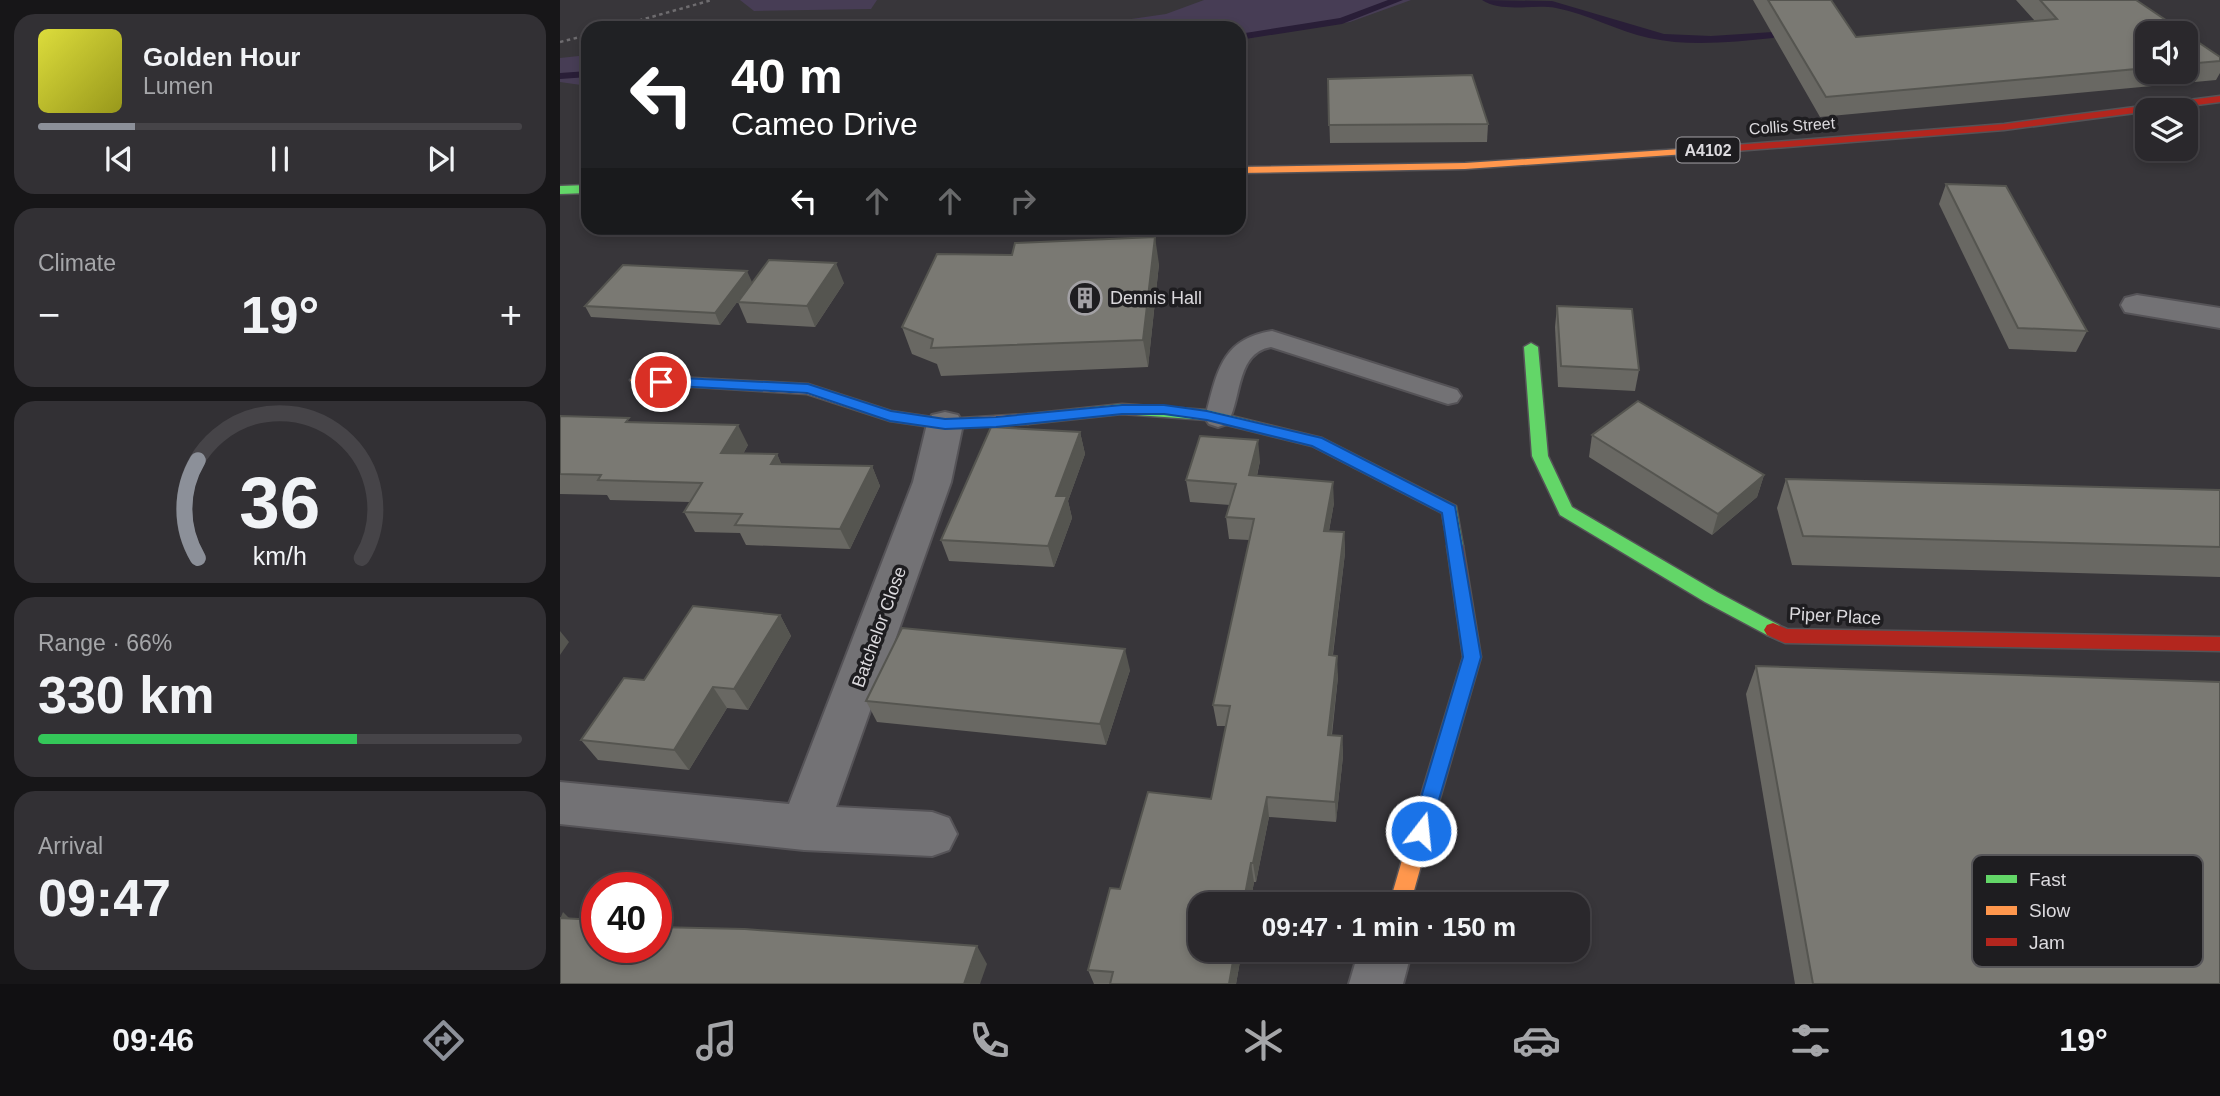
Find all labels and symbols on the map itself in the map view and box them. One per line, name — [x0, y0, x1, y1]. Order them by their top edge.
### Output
street label: Collis Street — [1748, 114, 1836, 137]
road number: A4102 — [1676, 138, 1740, 162]
building icon: Dennis Hall — [1066, 279, 1104, 317]
place label: Dennis Hall — [1110, 288, 1202, 308]
pin — [631, 352, 691, 412]
street label: Batchelor Close — [848, 564, 910, 690]
street label: Piper Place — [1789, 604, 1881, 628]
position arrow — [1384, 794, 1458, 868]
legend — [1972, 855, 2203, 967]
text: Fast — [2029, 869, 2067, 890]
speed limit sign: 40 — [581, 872, 672, 963]
text: Slow — [2029, 900, 2070, 921]
text: Jam — [2029, 932, 2065, 953]

